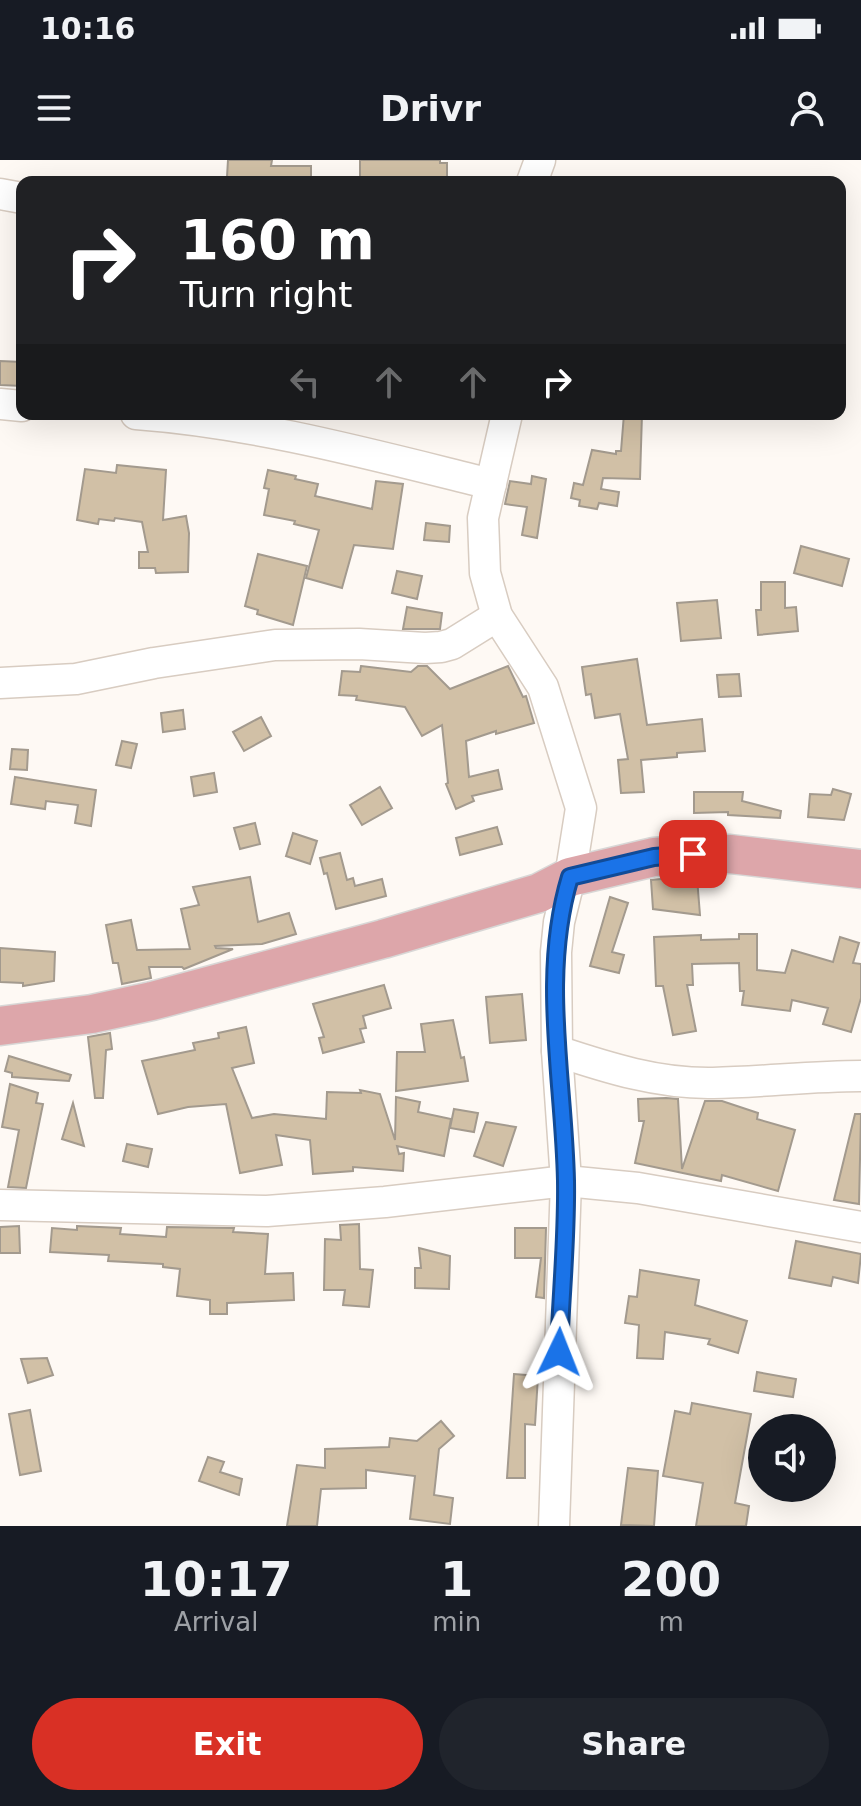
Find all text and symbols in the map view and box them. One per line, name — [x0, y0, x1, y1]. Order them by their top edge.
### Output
text: 10:16 — [40, 11, 136, 46]
icon: menu — [32, 86, 76, 130]
icon: person — [785, 86, 829, 130]
text: Drivr — [380, 88, 481, 129]
text: 160 m — [180, 207, 375, 272]
icon: right — [48, 208, 152, 312]
text: Turn right — [180, 274, 352, 315]
icon: left — [283, 360, 327, 404]
icon: ahead — [367, 360, 411, 404]
icon: ahead — [451, 360, 495, 404]
icon: right — [535, 360, 579, 404]
pin — [659, 820, 727, 888]
icon: arrive — [671, 832, 715, 876]
position arrow — [517, 1310, 601, 1394]
map controls — [748, 1414, 836, 1502]
button: sound — [748, 1414, 836, 1502]
text: 10:17 — [140, 1551, 293, 1607]
text: 1 — [440, 1551, 473, 1607]
text: 200 — [621, 1551, 721, 1607]
text: Arrival — [174, 1607, 258, 1637]
text: min — [432, 1607, 481, 1637]
text: m — [658, 1607, 684, 1637]
button: Exit — [32, 1698, 423, 1790]
button: Share — [439, 1698, 829, 1790]

